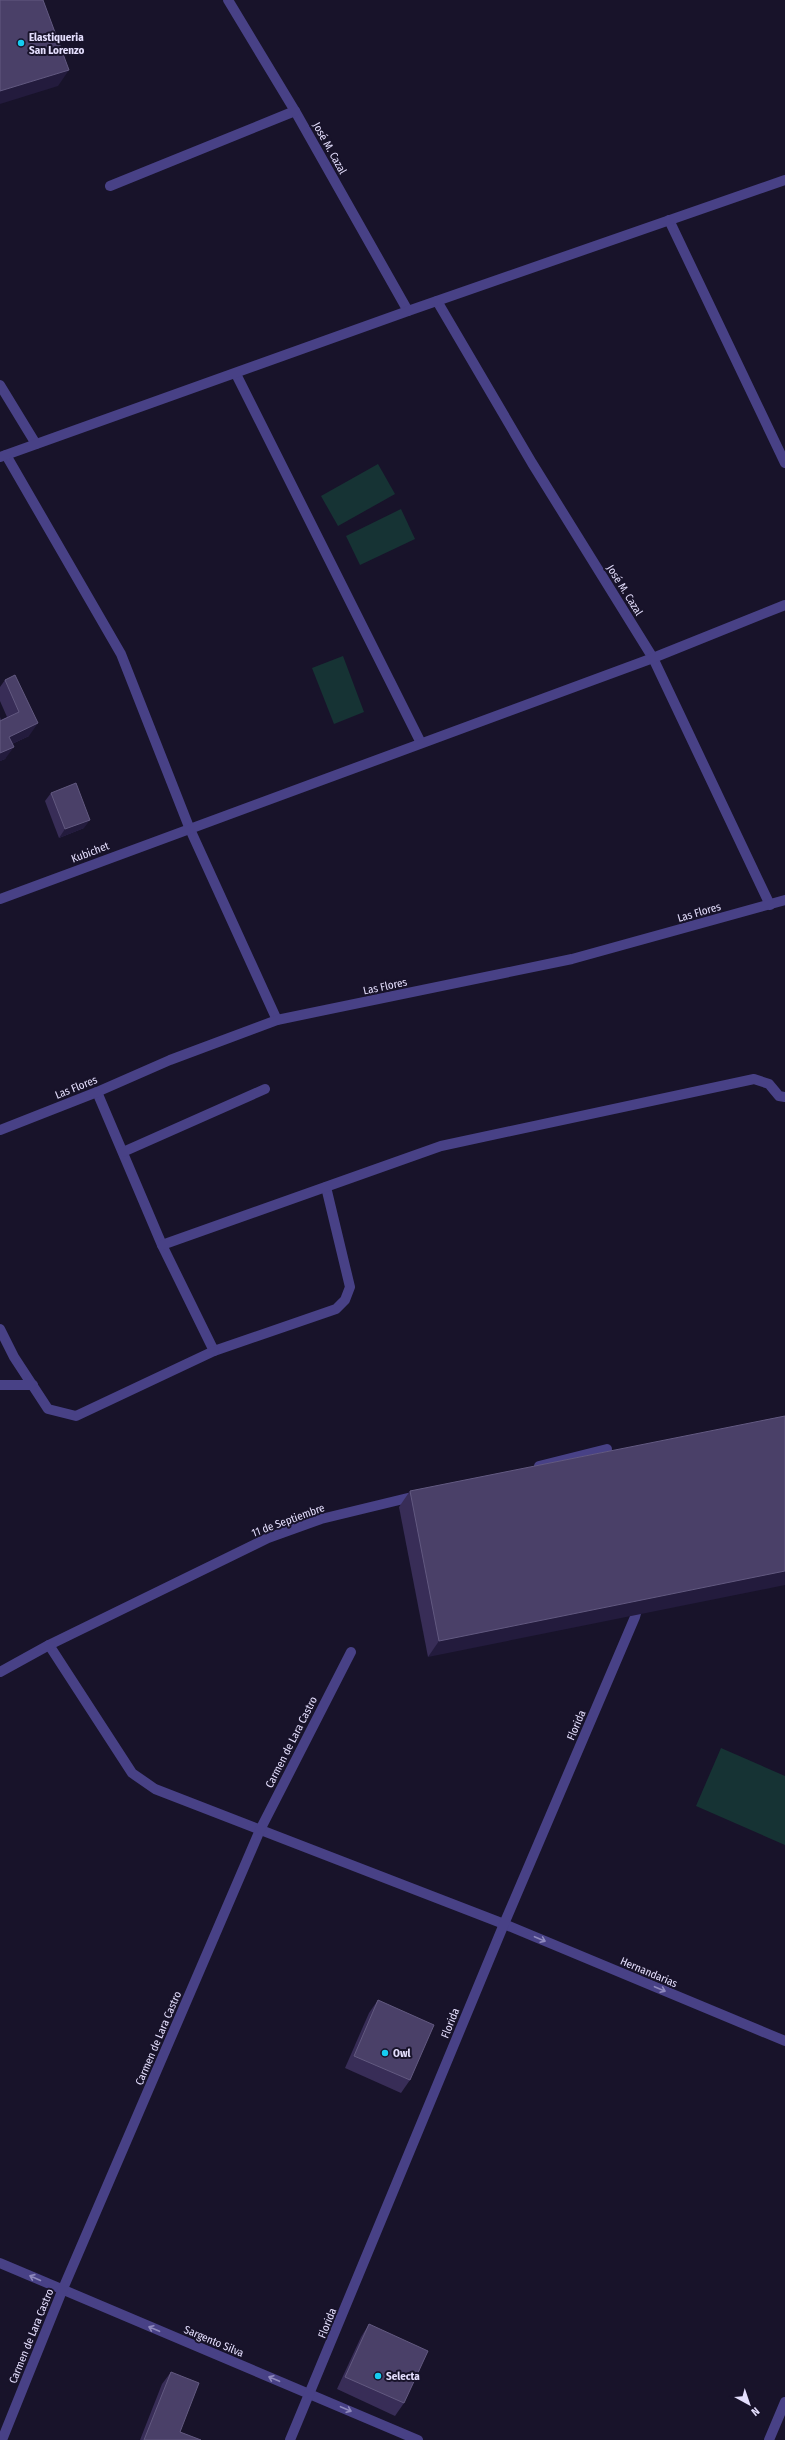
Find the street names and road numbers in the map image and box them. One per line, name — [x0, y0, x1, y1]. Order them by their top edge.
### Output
street label: José M. Cazal — [310, 120, 349, 177]
street label: José M. Cazal — [604, 562, 645, 618]
street label: Kubichet — [69, 839, 111, 866]
street label: Las Flores — [676, 900, 723, 925]
street label: Las Flores — [362, 975, 408, 997]
street label: Las Flores — [53, 1073, 99, 1102]
street label: 11 de Septiembre — [250, 1501, 326, 1540]
street label: Carmen de Lara Castro — [263, 1694, 320, 1790]
street label: Florida — [564, 1708, 589, 1742]
street label: Hernandarias — [618, 1955, 680, 1990]
street label: Carmen de Lara Castro — [133, 1989, 184, 2087]
street label: Florida — [439, 2006, 462, 2040]
street label: Carmen de Lara Castro — [7, 2287, 56, 2385]
street label: Florida — [316, 2306, 339, 2340]
street label: Sargento Silva — [182, 2323, 246, 2360]

